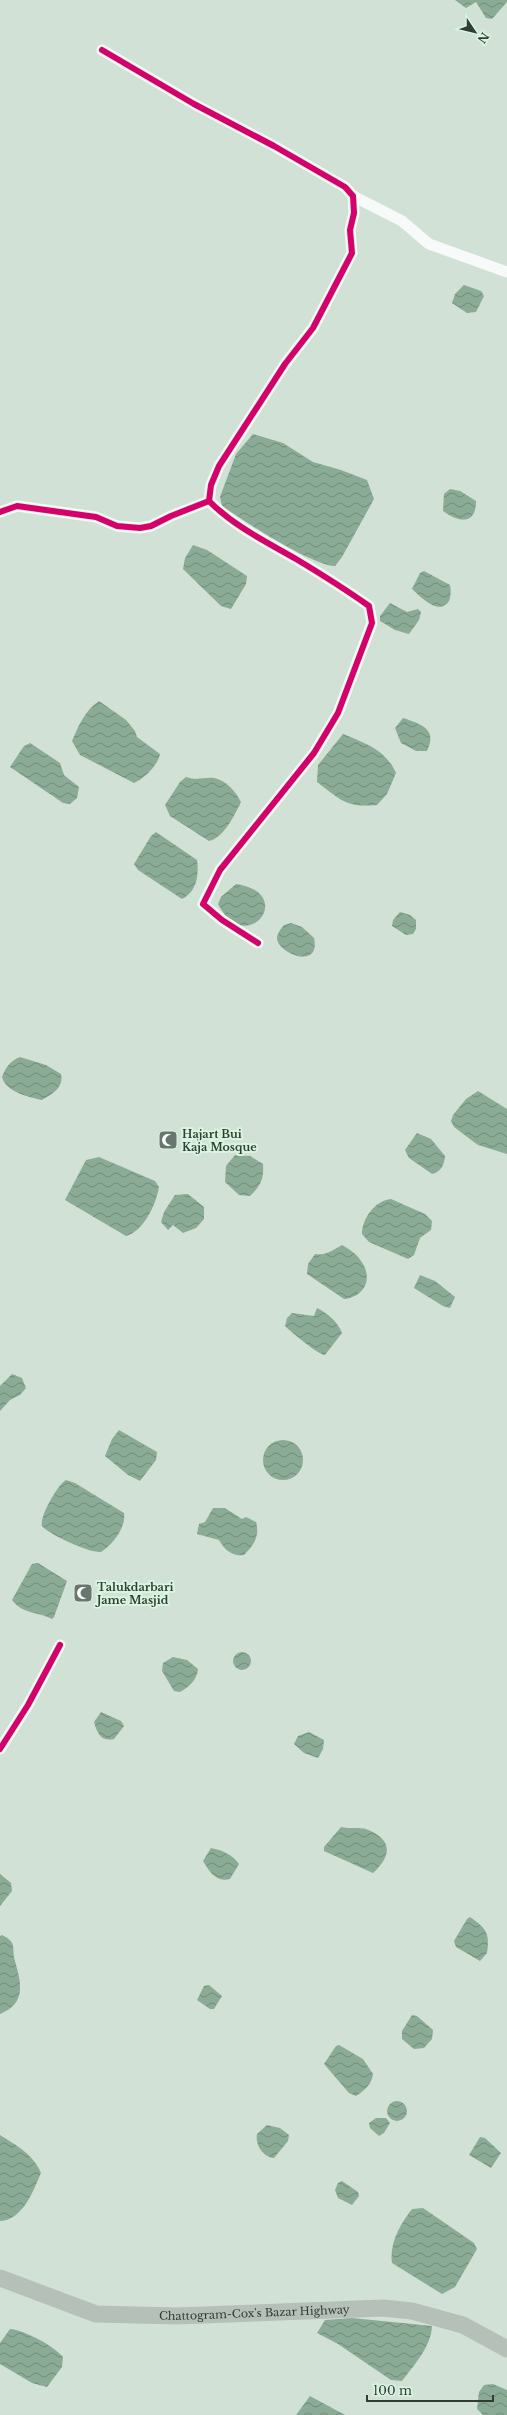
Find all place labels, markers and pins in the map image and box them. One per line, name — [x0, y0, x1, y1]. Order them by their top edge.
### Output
place label: Hajart Bui Kaja Mosque — [182, 1127, 257, 1154]
mosque icon: Hajart Bui Kaja Mosque — [157, 1129, 179, 1151]
place label: Talukdarbari Jame Masjid — [95, 1580, 173, 1607]
mosque icon: Talukdarbari Jame Masjid — [72, 1582, 94, 1604]

